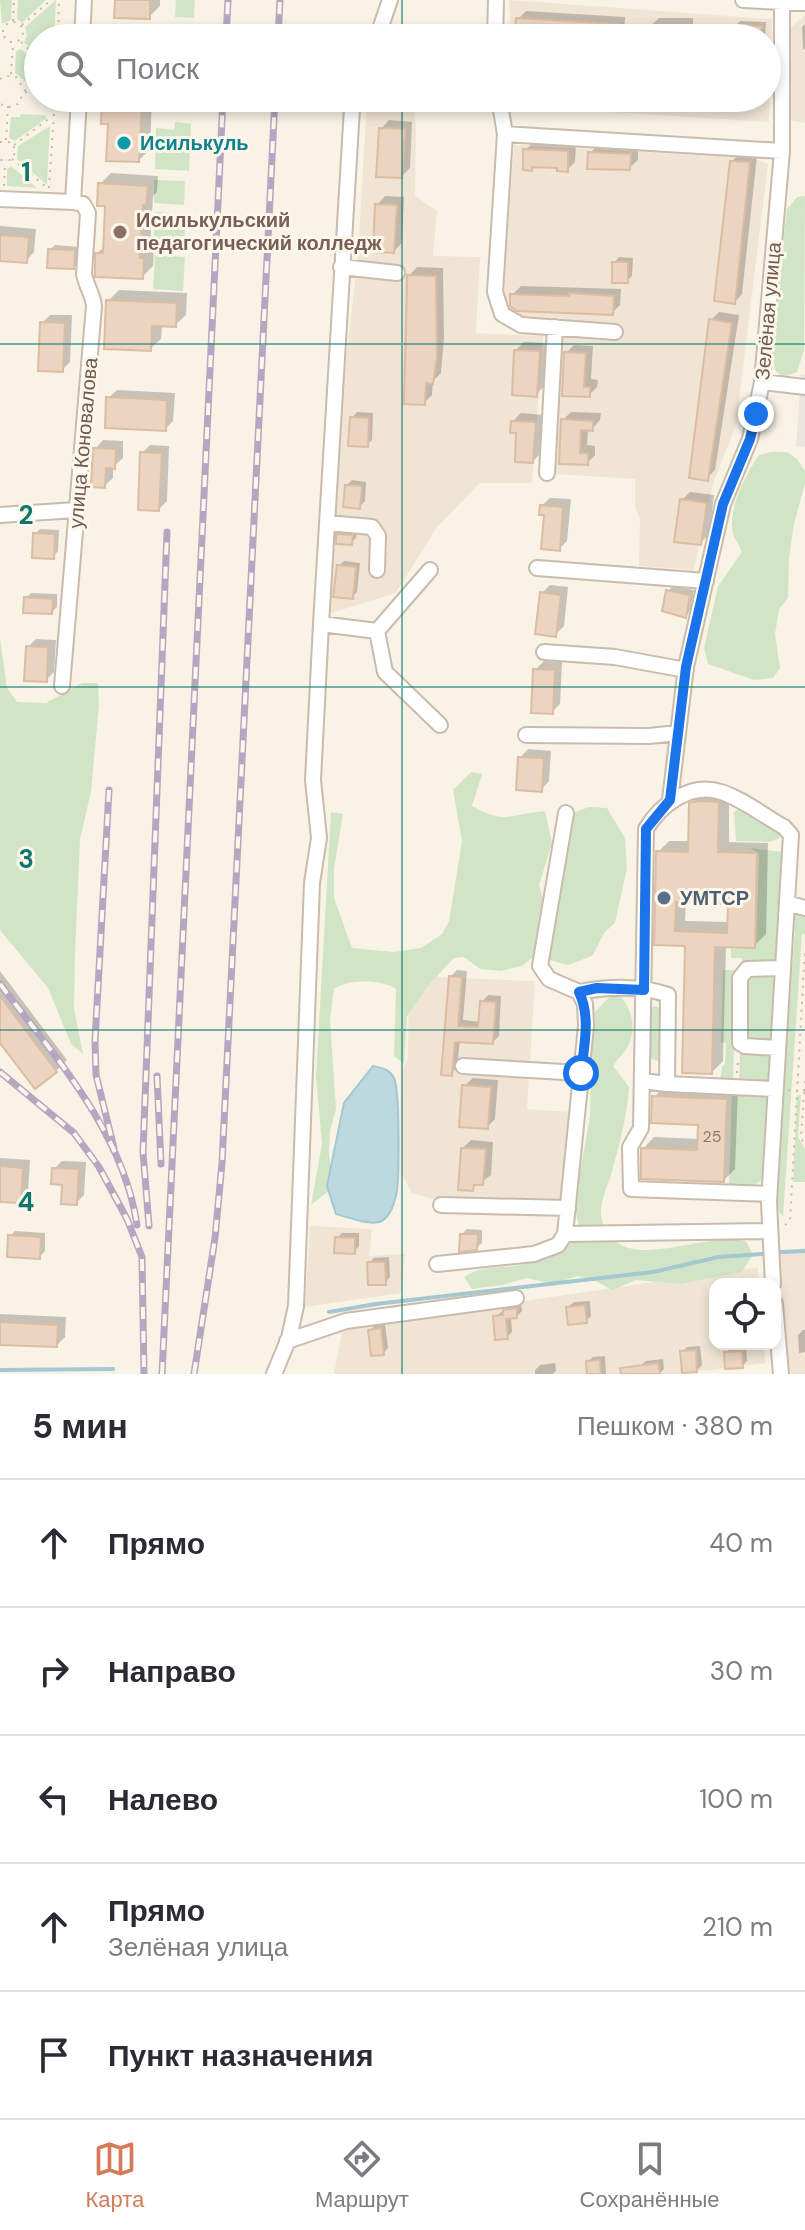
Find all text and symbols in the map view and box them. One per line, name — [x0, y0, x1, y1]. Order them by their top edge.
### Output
search box — [24, 24, 781, 112]
icon: search — [52, 46, 96, 90]
text: Поиск — [116, 49, 199, 88]
place label: Исилькуль — [140, 130, 249, 156]
marker: Исилькуль — [115, 134, 133, 152]
text: 1 — [21, 155, 31, 189]
place label: Исилькульский педагогический колледж — [136, 207, 382, 256]
marker: Исилькульский педагогический колледж — [111, 223, 129, 241]
street label: Зелёная улица — [749, 240, 787, 381]
street label: улица Коновалова — [63, 356, 103, 529]
route end — [738, 396, 774, 432]
text: 2 — [18, 498, 34, 532]
text: 3 — [18, 842, 34, 876]
place label: УМТСР — [680, 885, 749, 911]
marker: УМТСР — [655, 889, 673, 907]
route start — [563, 1055, 599, 1091]
house number: 25 — [703, 1126, 721, 1147]
text: 4 — [18, 1185, 34, 1219]
map controls — [709, 1278, 781, 1350]
button: locate — [709, 1278, 781, 1350]
text: 5 мин — [32, 1404, 128, 1449]
text: Пешком · 380 m — [577, 1409, 773, 1443]
icon: ahead — [32, 1521, 76, 1565]
text: Прямо — [108, 1524, 205, 1563]
text: 40 m — [709, 1526, 773, 1560]
icon: right — [32, 1649, 76, 1693]
text: Направо — [108, 1652, 236, 1691]
text: 30 m — [710, 1654, 773, 1688]
icon: left — [32, 1777, 76, 1821]
text: Налево — [108, 1780, 218, 1819]
text: 100 m — [699, 1782, 773, 1816]
text: Прямо — [108, 1891, 205, 1930]
icon: ahead — [32, 1905, 76, 1949]
text: 210 m — [702, 1910, 773, 1944]
text: Зелёная улица — [108, 1930, 288, 1964]
icon: arrive — [32, 2033, 76, 2077]
text: Пункт назначения — [108, 2036, 373, 2075]
tab: Карта — [85, 2137, 144, 2214]
tab: Маршрут — [315, 2137, 409, 2214]
tab: Сохранённые — [580, 2137, 720, 2214]

